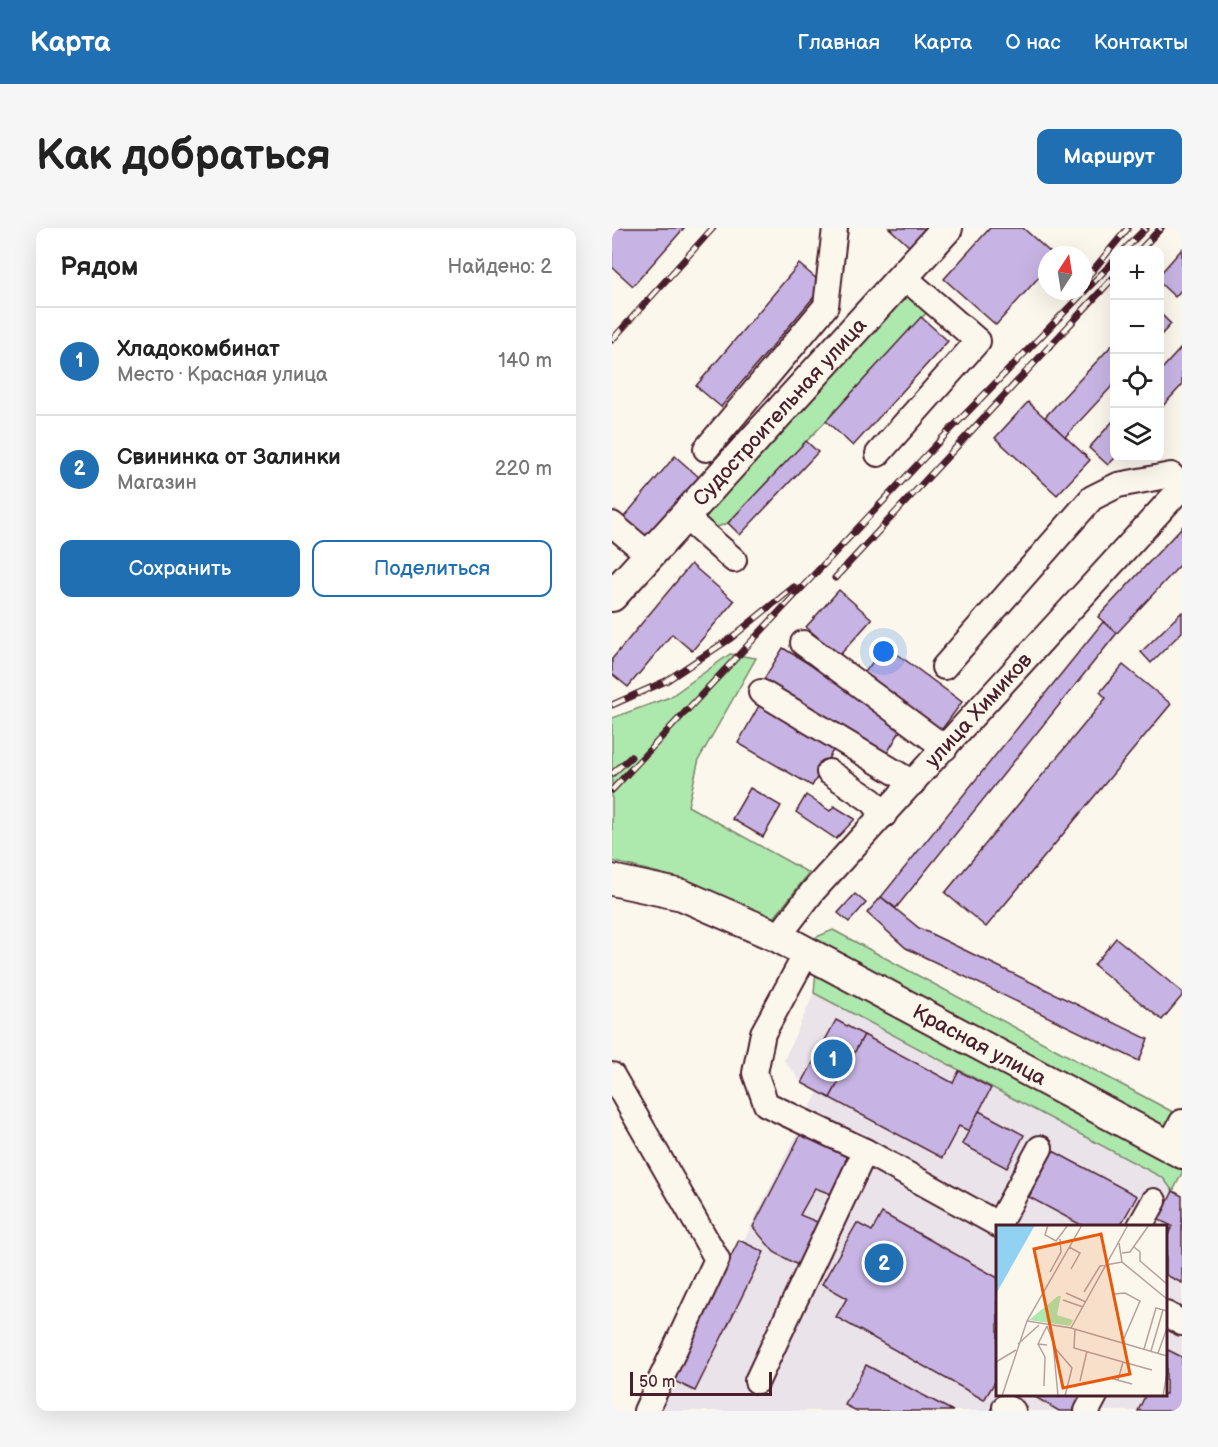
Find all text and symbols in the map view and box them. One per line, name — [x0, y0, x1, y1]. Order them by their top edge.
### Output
text: Карта — [30, 26, 110, 59]
text: Главная — [797, 30, 880, 55]
text: Карта — [913, 30, 972, 55]
text: О нас — [1005, 30, 1061, 55]
text: Контакты — [1094, 30, 1188, 55]
button: Маршрут — [1037, 129, 1182, 184]
text: Как добраться — [36, 131, 331, 182]
north arrow — [1038, 246, 1092, 300]
map controls — [1110, 246, 1164, 462]
button: + — [1110, 246, 1164, 300]
text: Рядом — [60, 252, 138, 283]
text: Найдено: 2 — [448, 255, 552, 279]
button: − — [1110, 300, 1164, 354]
street label: Судостроительная улица — [688, 312, 872, 512]
text: Хладокомбинат — [117, 336, 280, 363]
text: 1 — [75, 349, 84, 373]
text: 140 m — [498, 349, 552, 373]
button: locate — [1110, 354, 1164, 408]
text: Место · Красная улица — [117, 363, 328, 387]
button: layers — [1110, 408, 1164, 462]
text: Свининка от Залинки — [117, 444, 341, 471]
text: 2 — [74, 457, 85, 481]
text: 220 m — [495, 457, 552, 481]
text: Магазин — [117, 471, 197, 495]
button: Сохранить — [60, 540, 300, 597]
button: Поделиться — [312, 540, 552, 597]
your location — [869, 637, 898, 666]
street label: улица Химиков — [920, 648, 1037, 773]
street label: Красная улица — [908, 999, 1051, 1091]
pin: 1 — [814, 1036, 852, 1082]
inset map — [996, 1225, 1167, 1396]
pin: 2 — [864, 1240, 904, 1286]
scale bar — [630, 1369, 772, 1396]
text: 50 m — [639, 1373, 675, 1392]

